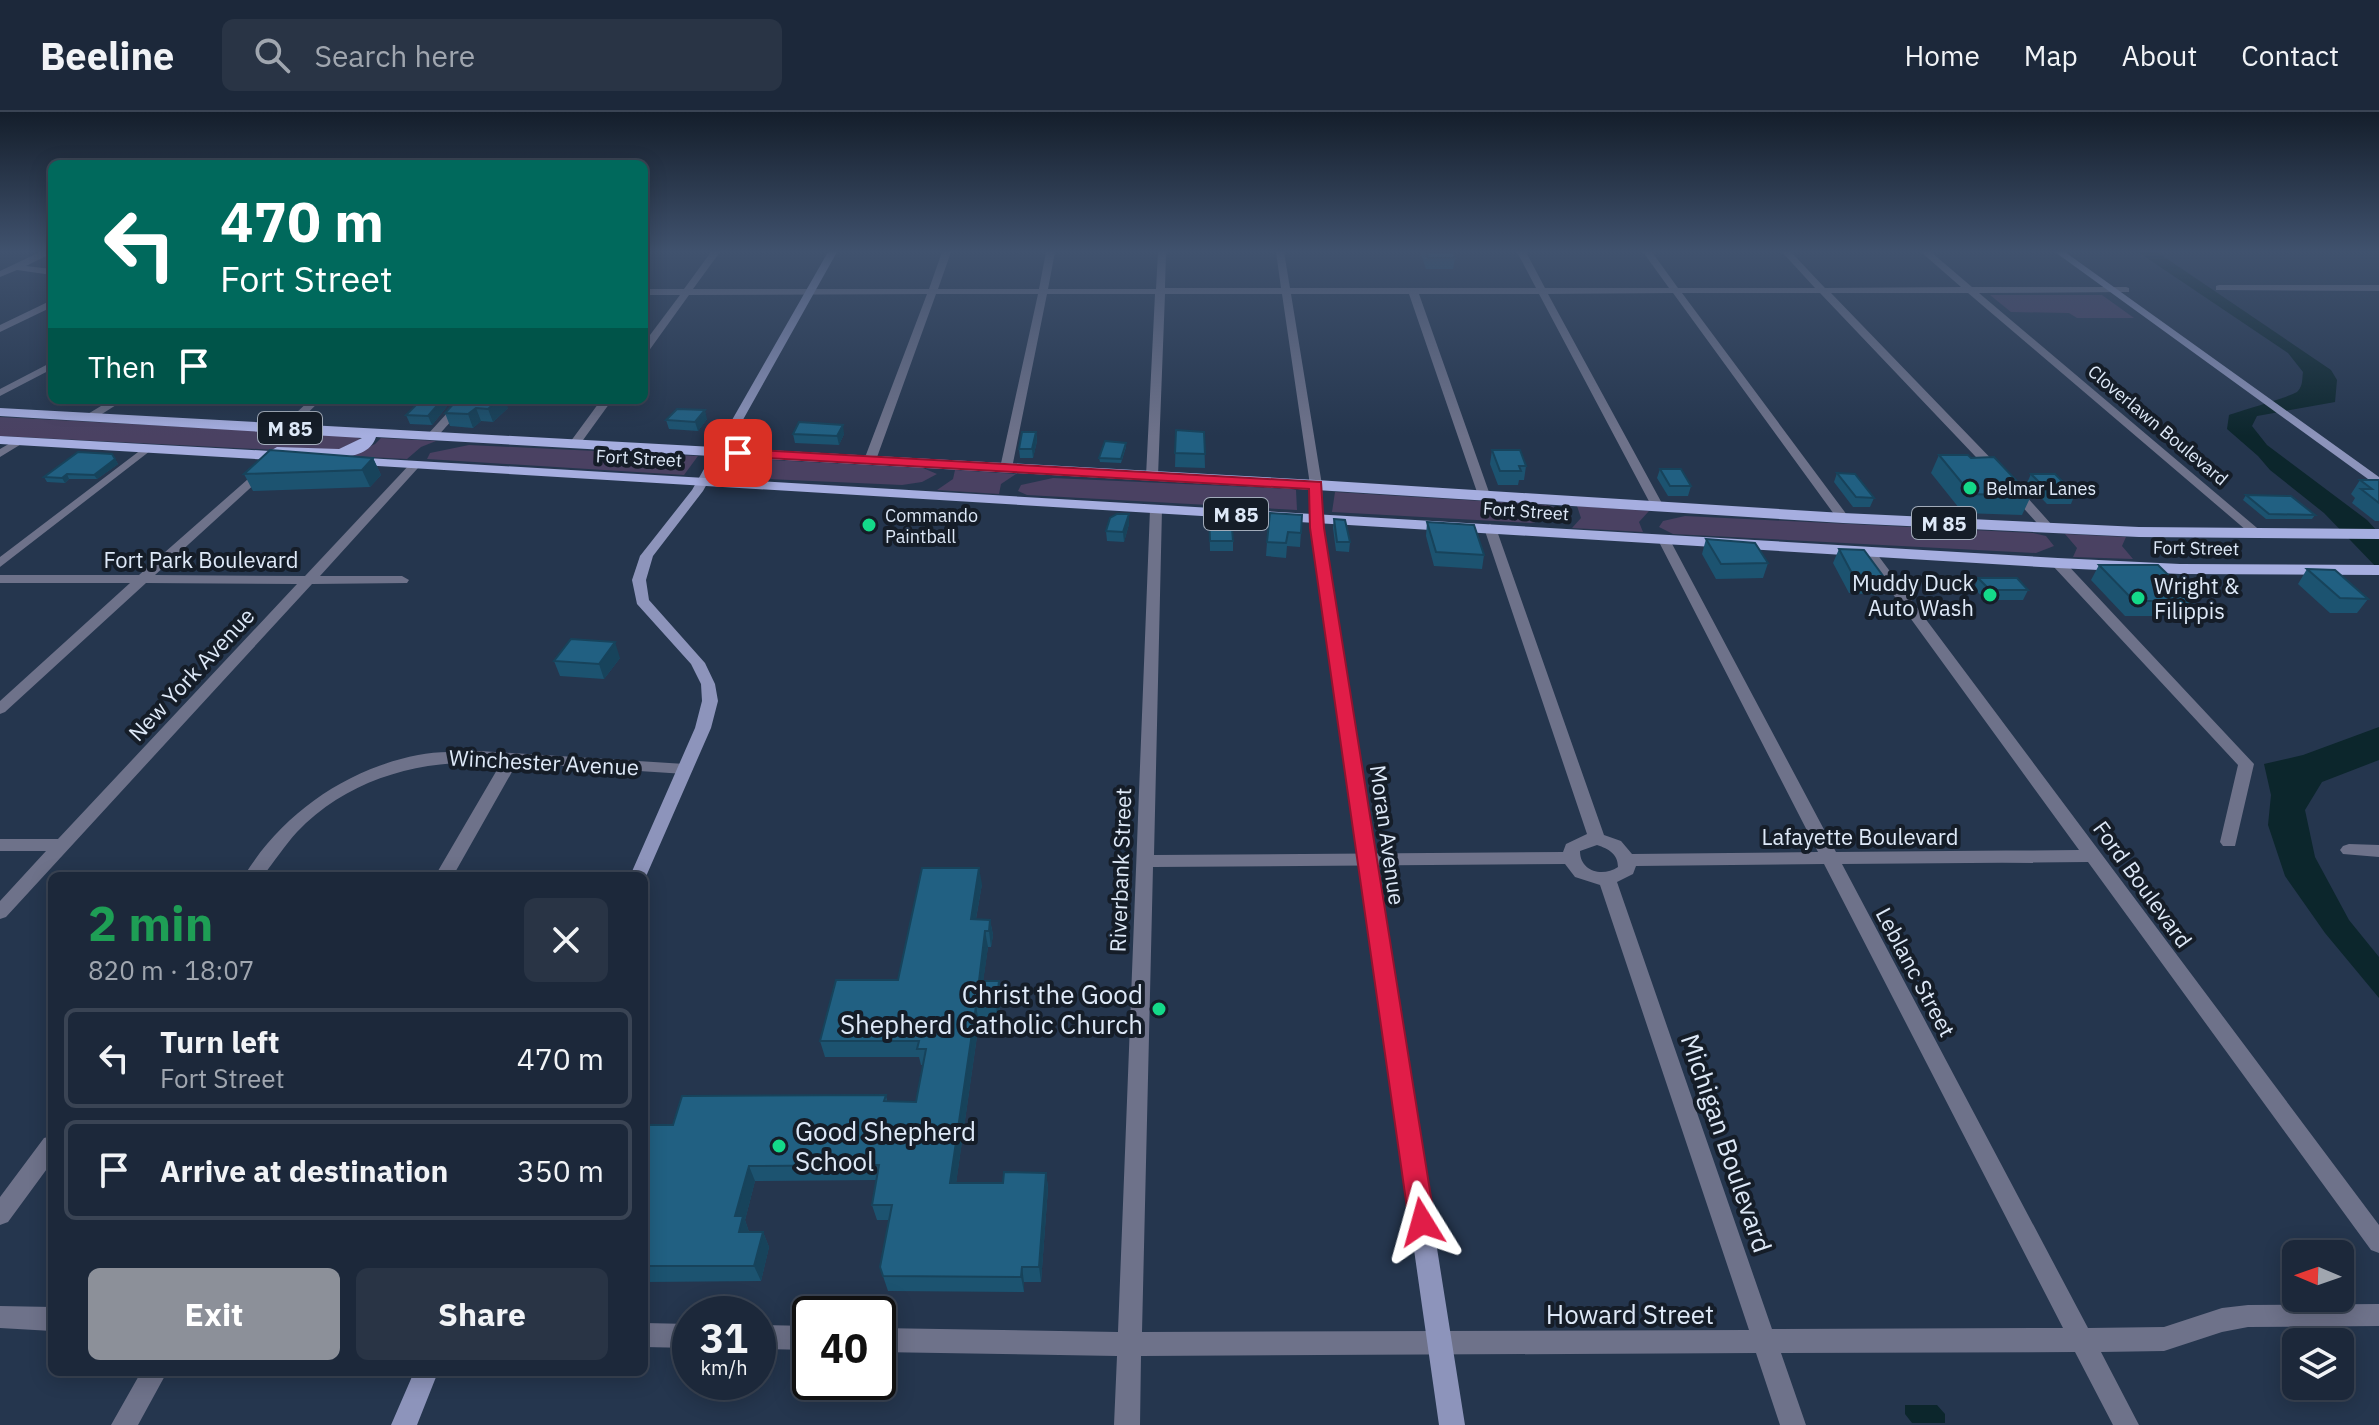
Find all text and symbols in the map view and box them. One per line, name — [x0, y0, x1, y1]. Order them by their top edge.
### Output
search box — [222, 19, 782, 91]
text: Beeline — [40, 31, 174, 80]
icon: search — [250, 33, 294, 77]
text: Search here — [314, 36, 475, 75]
text: Home — [1904, 37, 1980, 74]
text: Map — [2024, 37, 2078, 74]
text: About — [2122, 37, 2197, 74]
text: Contact — [2241, 37, 2339, 74]
text: 470 m — [220, 185, 384, 257]
icon: left — [88, 192, 192, 296]
text: Fort Street — [220, 255, 393, 302]
icon: arrive — [172, 344, 216, 388]
text: Then — [88, 347, 156, 386]
street label: Cloverlawn Boulevard — [2083, 360, 2233, 490]
road number: M 85 — [258, 412, 322, 444]
pin — [704, 419, 772, 487]
icon: arrive — [716, 431, 760, 475]
street label: Fort Street — [595, 444, 683, 472]
place label: Belmar Lanes — [1986, 477, 2096, 500]
marker: Belmar Lanes — [1961, 479, 1979, 497]
street label: Fort Street — [1482, 497, 1570, 525]
road number: M 85 — [1204, 498, 1268, 530]
place label: Commando Paintball — [885, 504, 978, 548]
road number: M 85 — [1912, 507, 1976, 539]
marker: Commando Paintball — [860, 516, 878, 534]
street label: Fort Street — [2153, 536, 2239, 560]
street label: Fort Park Boulevard — [103, 545, 299, 574]
place label: Muddy Duck Auto Wash — [1852, 568, 1974, 622]
place label: Wright & Filippis — [2154, 571, 2239, 625]
marker: Muddy Duck Auto Wash — [1981, 586, 1999, 604]
marker: Wright & Filippis — [2129, 589, 2147, 607]
street label: New York Avenue — [122, 601, 260, 747]
street label: Winchester Avenue — [448, 743, 640, 781]
street label: Moran Avenue — [1364, 763, 1412, 907]
street label: Riverbank Street — [1103, 787, 1137, 953]
street label: Ford Boulevard — [2087, 815, 2199, 953]
street label: Lafayette Boulevard — [1761, 822, 1959, 851]
text: 2 min — [88, 892, 213, 954]
button: close — [524, 898, 608, 982]
street label: Leblanc Street — [1870, 902, 1962, 1042]
text: 820 m · 18:07 — [88, 953, 254, 987]
place label: Christ the Good Shepherd Catholic Church — [840, 977, 1143, 1041]
marker: Christ the Good Shepherd Catholic Church — [1150, 1000, 1168, 1018]
text: Turn left — [160, 1022, 279, 1061]
street label: Michigan Boulevard — [1674, 1029, 1780, 1257]
icon: left — [92, 1036, 136, 1080]
text: 470 m — [517, 1039, 604, 1078]
text: Fort Street — [160, 1061, 285, 1095]
place label: Good Shepherd School — [795, 1114, 976, 1178]
marker: Good Shepherd School — [770, 1137, 788, 1155]
icon: arrive — [92, 1148, 136, 1192]
text: Arrive at destination — [160, 1151, 448, 1190]
text: 350 m — [517, 1151, 604, 1190]
position arrow — [1380, 1180, 1464, 1264]
north arrow — [2282, 1240, 2354, 1312]
map controls — [2282, 1240, 2354, 1400]
button: Exit — [88, 1268, 340, 1360]
button: Share — [356, 1268, 608, 1360]
speed limit sign: 40 — [792, 1296, 896, 1400]
street label: Howard Street — [1546, 1297, 1714, 1331]
text: 31 — [700, 1312, 748, 1364]
button: layers — [2282, 1328, 2354, 1400]
text: km/h — [700, 1354, 748, 1381]

